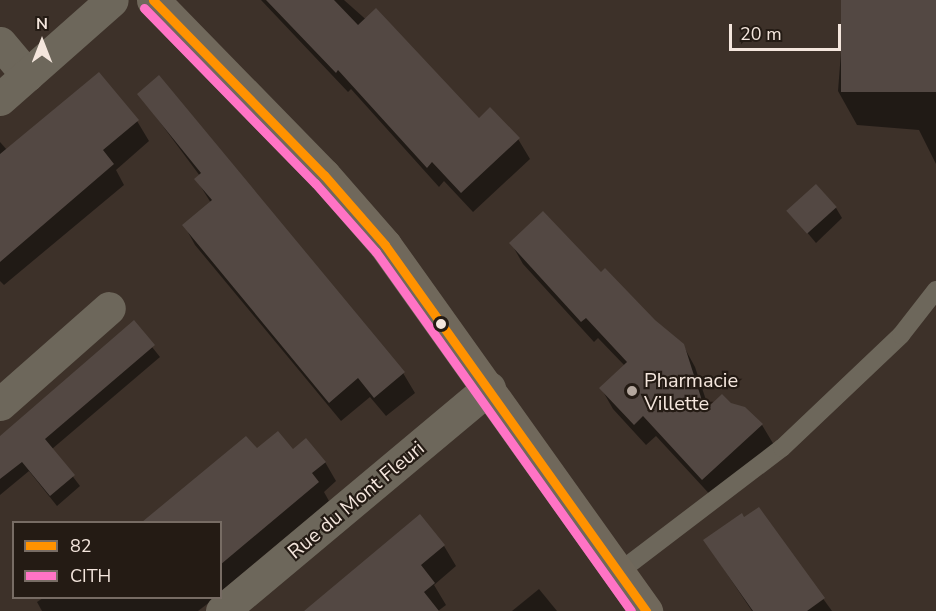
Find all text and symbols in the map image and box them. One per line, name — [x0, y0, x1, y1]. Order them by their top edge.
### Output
north arrow — [12, 12, 72, 72]
scale bar — [732, 12, 844, 50]
text: N — [36, 13, 48, 35]
text: 20 m — [740, 22, 782, 46]
unlabelled marker — [435, 318, 447, 330]
place label: Pharmacie Villette — [644, 368, 738, 415]
marker: Pharmacie Villette — [625, 384, 639, 398]
street label: Rue du Mont Fleuri — [283, 436, 429, 564]
legend — [12, 521, 222, 599]
text: 82 — [70, 534, 92, 558]
text: CITH — [70, 564, 111, 588]

